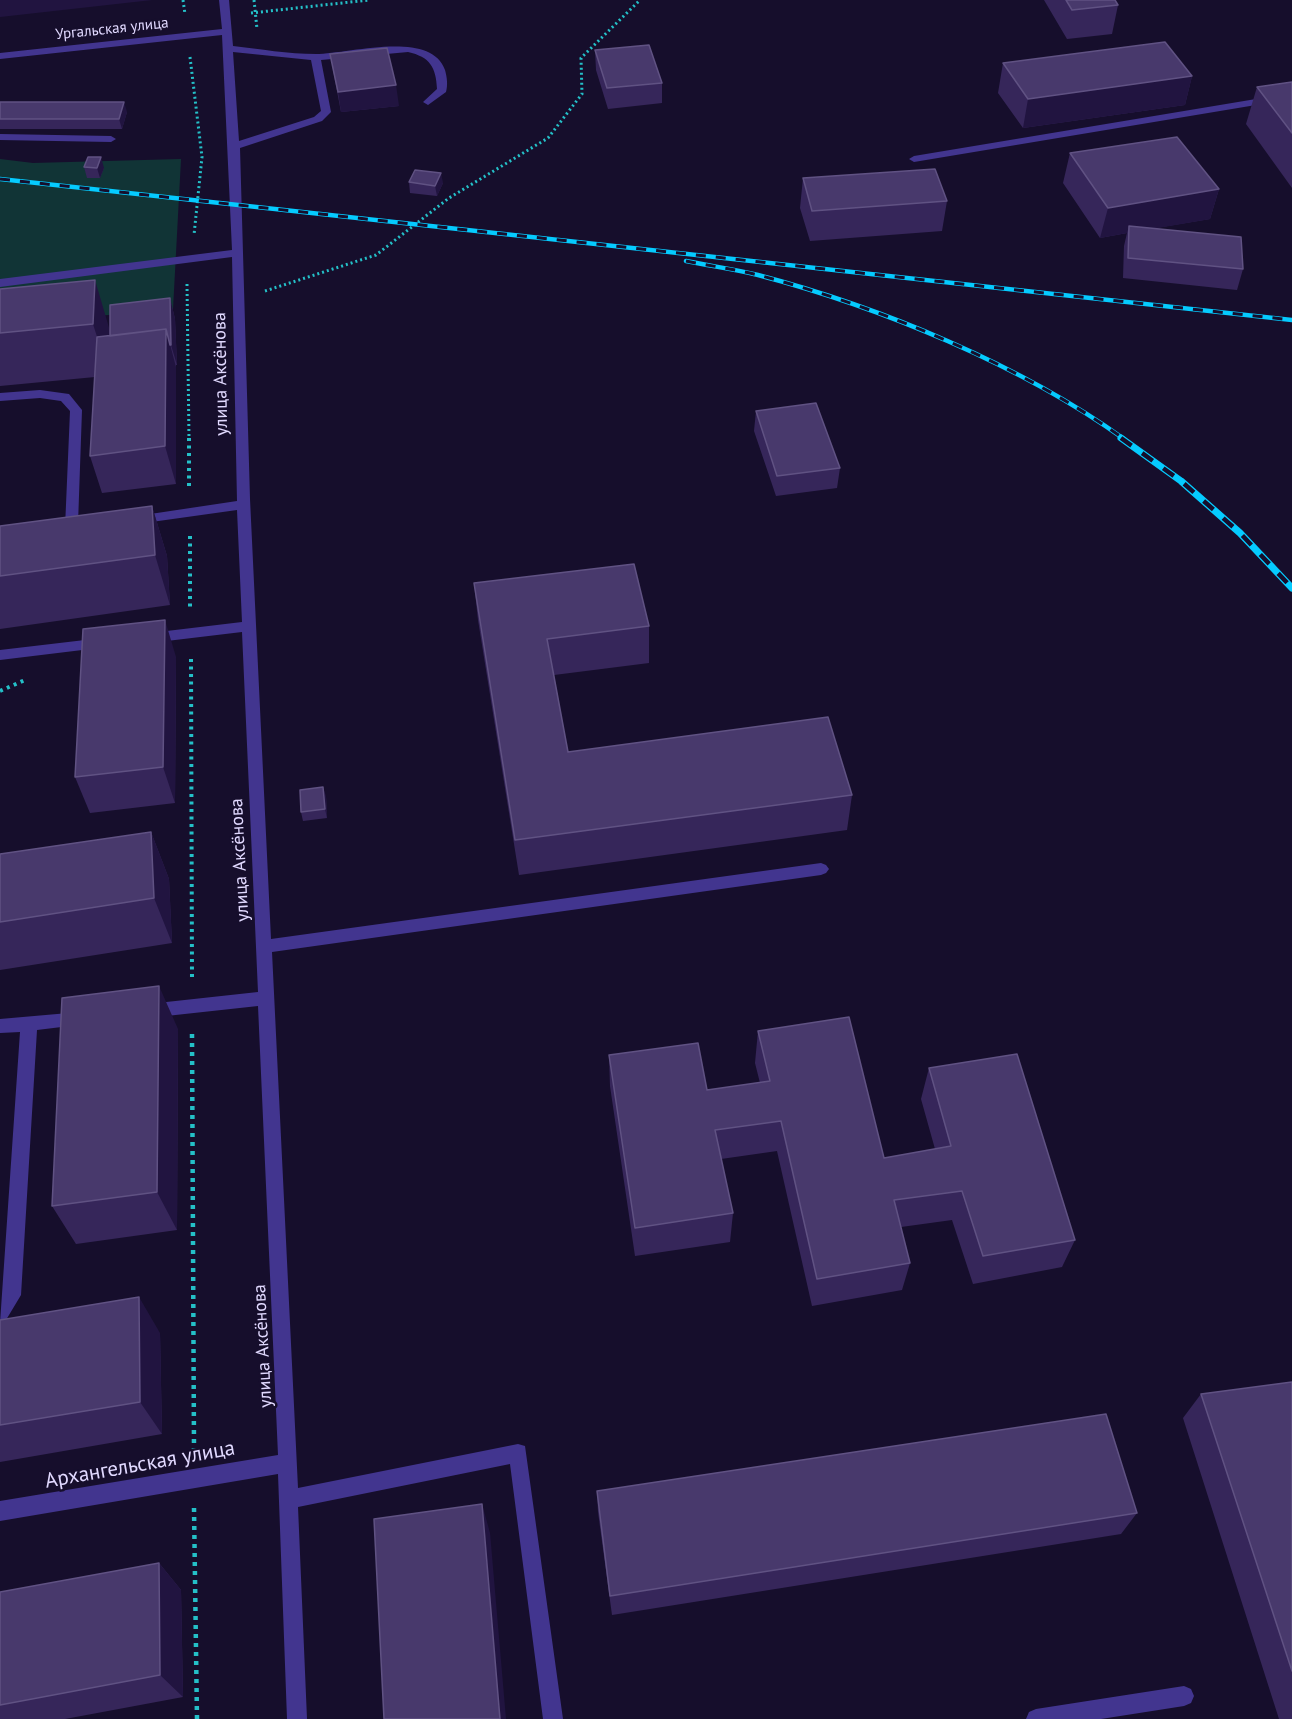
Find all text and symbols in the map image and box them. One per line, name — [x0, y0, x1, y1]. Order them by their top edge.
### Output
street label: Ургальская улица — [55, 14, 169, 44]
street label: улица Аксёнова — [209, 312, 233, 436]
street label: улица Аксёнова — [226, 798, 254, 922]
street label: улица Аксёнова — [249, 1284, 277, 1408]
street label: Архангельская улица — [43, 1436, 237, 1494]

